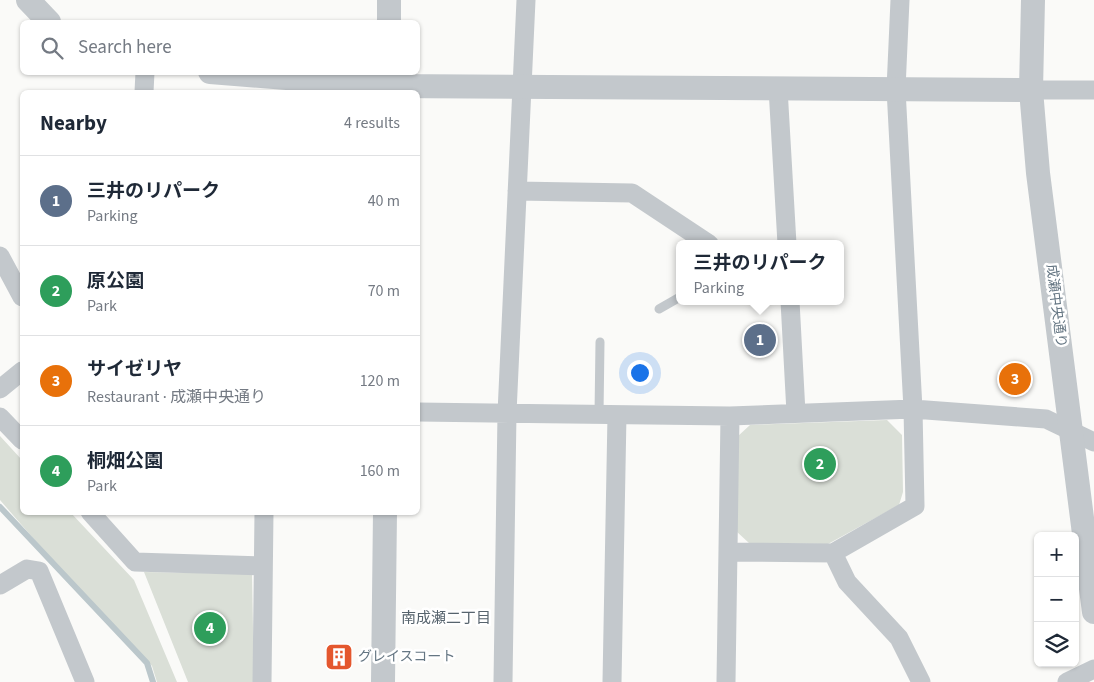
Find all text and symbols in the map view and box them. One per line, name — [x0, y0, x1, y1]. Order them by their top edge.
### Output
search box — [20, 20, 420, 75]
icon: search — [38, 34, 66, 62]
text: Search here — [78, 34, 172, 61]
text: Nearby — [40, 108, 107, 138]
text: 4 results — [344, 112, 400, 134]
text: 三井のリパーク — [87, 178, 220, 205]
text: 1 — [52, 190, 60, 212]
text: 40 m — [368, 190, 400, 212]
text: Parking — [87, 205, 138, 227]
popup — [676, 240, 844, 305]
text: 三井のリパーク — [693, 250, 827, 277]
street label: 成瀬中央通り — [1041, 263, 1071, 349]
text: 原公園 — [87, 268, 144, 295]
text: Parking — [693, 277, 744, 299]
text: 2 — [52, 280, 60, 302]
text: 70 m — [368, 280, 400, 302]
text: Park — [87, 295, 117, 317]
pin: 1 — [744, 321, 776, 359]
text: サイゼリヤ — [87, 356, 182, 383]
your location — [627, 360, 653, 386]
pin: 3 — [999, 360, 1031, 398]
text: 3 — [52, 370, 60, 392]
text: 120 m — [360, 370, 400, 392]
text: Restaurant · 成瀬中央通り — [87, 386, 266, 408]
pin: 2 — [804, 445, 836, 483]
text: 桐畑公園 — [87, 448, 163, 475]
text: 4 — [52, 460, 60, 482]
text: 160 m — [360, 460, 400, 482]
text: Park — [87, 475, 117, 497]
map controls — [1034, 532, 1079, 667]
button: + — [1034, 532, 1079, 577]
button: − — [1034, 577, 1079, 622]
district label: 南成瀬二丁目 — [401, 608, 491, 629]
pin: 4 — [194, 609, 226, 647]
button: layers — [1034, 622, 1079, 667]
building icon: グレイスコート — [324, 642, 354, 672]
place label: グレイスコート — [358, 647, 456, 667]

